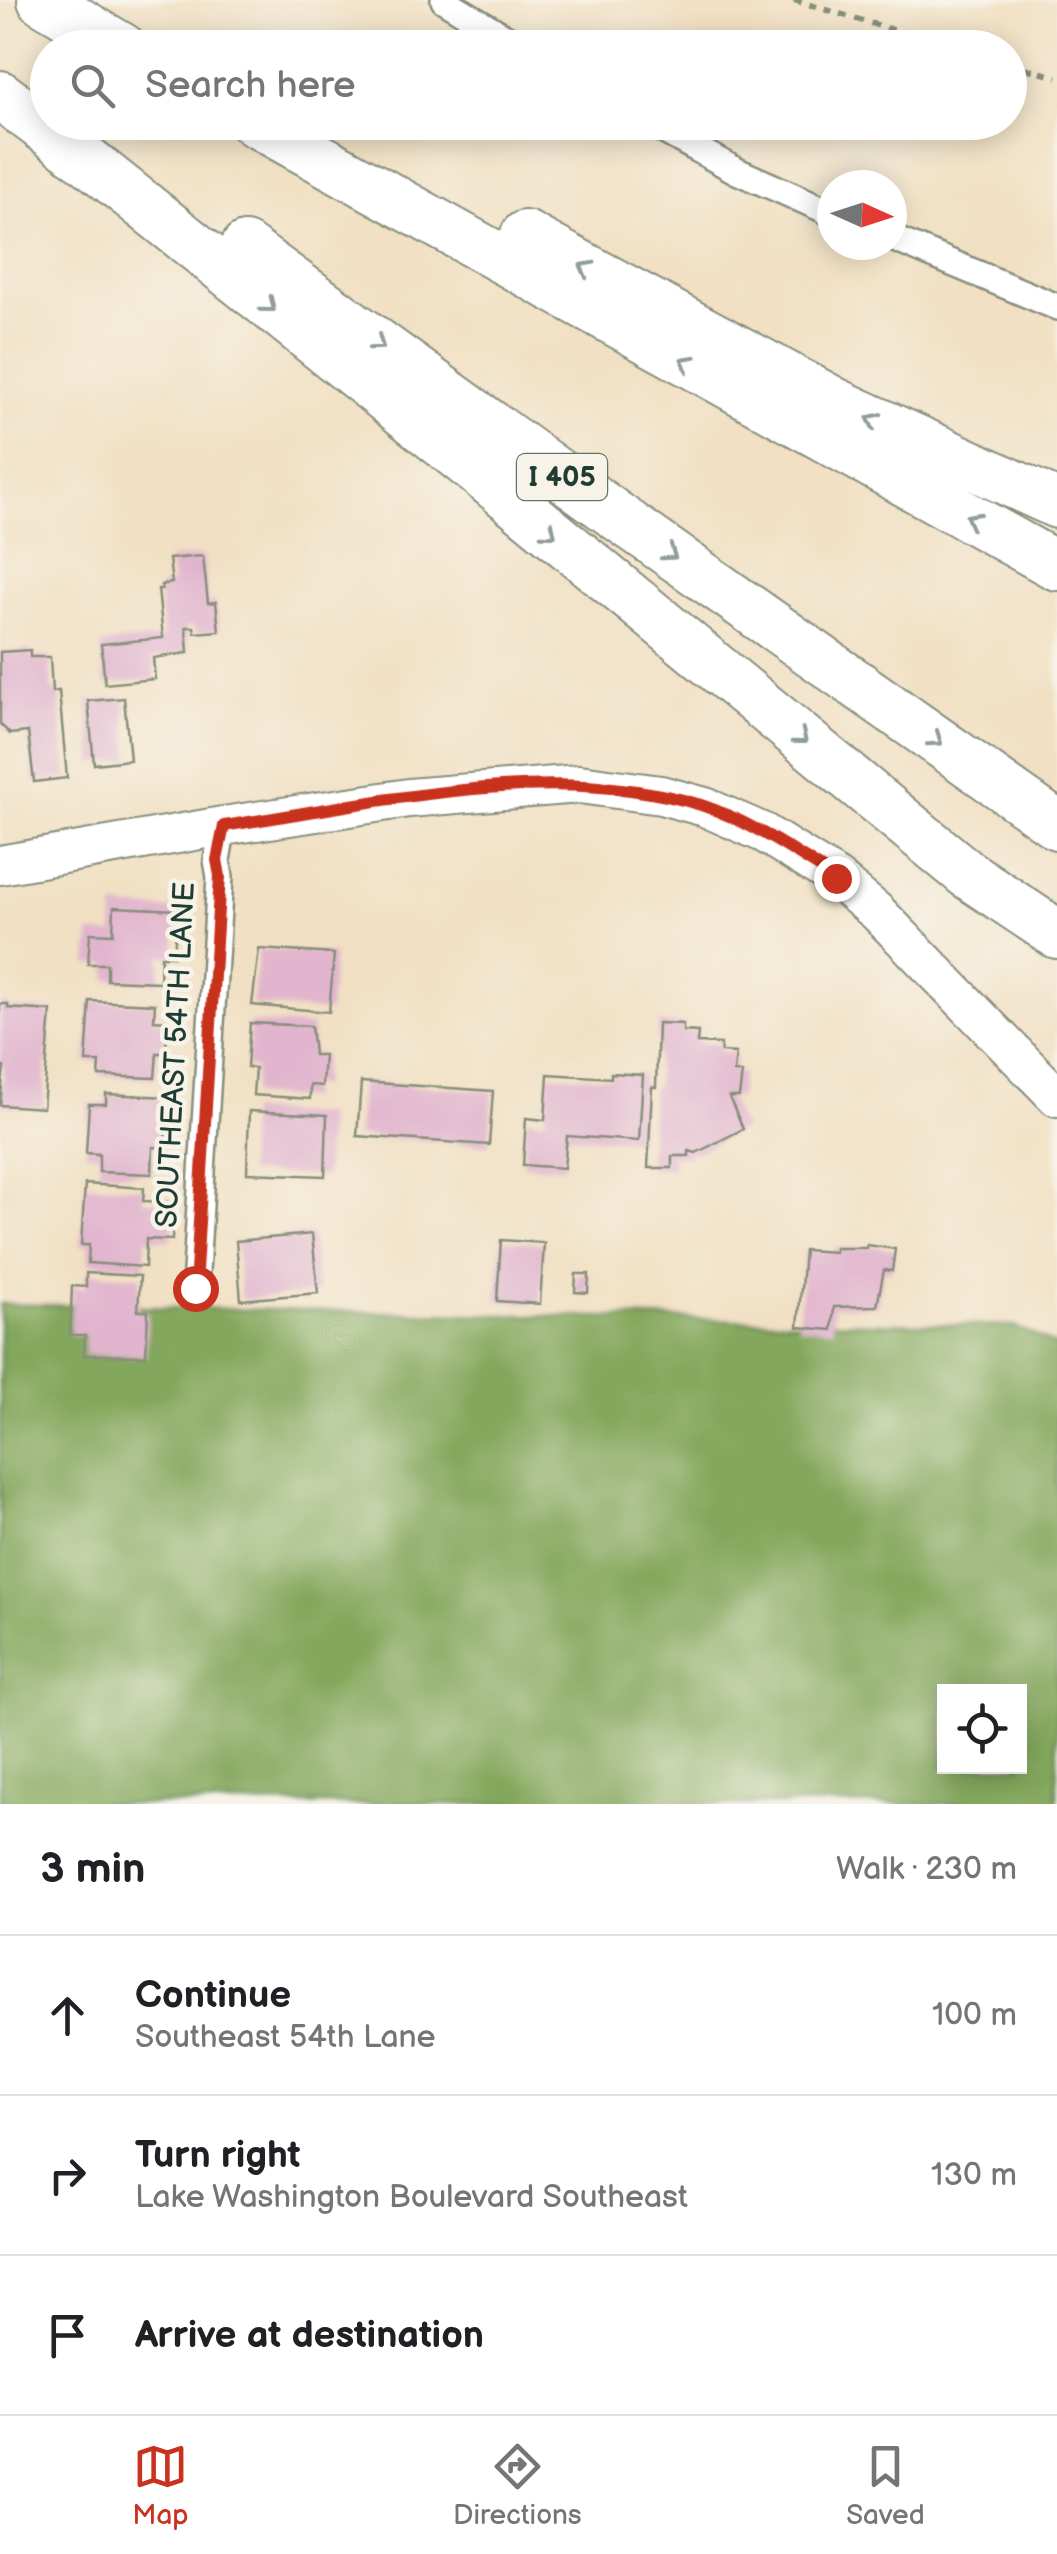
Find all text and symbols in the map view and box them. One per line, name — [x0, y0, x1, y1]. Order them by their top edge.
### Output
search box — [30, 30, 1027, 140]
icon: search — [65, 58, 120, 113]
text: Search here — [145, 63, 356, 108]
north arrow — [817, 170, 907, 260]
one-way arrow — [578, 260, 596, 280]
one-way arrow — [258, 294, 276, 312]
one-way arrow — [367, 332, 385, 349]
one-way arrow — [680, 354, 698, 374]
one-way arrow — [865, 412, 883, 432]
road number: I 405 — [517, 454, 607, 500]
one-way arrow — [964, 511, 982, 531]
one-way arrow — [538, 520, 556, 538]
one-way arrow — [659, 542, 677, 559]
one-way arrow — [790, 726, 808, 744]
one-way arrow — [925, 728, 943, 746]
route end — [814, 856, 860, 902]
street label: SOUTHEAST 54TH LANE — [149, 881, 203, 1229]
route start — [173, 1266, 219, 1312]
map controls — [937, 1684, 1027, 1774]
button: locate — [937, 1684, 1027, 1774]
text: 3 min — [40, 1844, 145, 1895]
text: Walk · 230 m — [836, 1850, 1017, 1889]
text: Continue — [135, 1973, 291, 2018]
icon: ahead — [40, 1988, 95, 2043]
text: 100 m — [932, 1996, 1017, 2035]
text: Southeast 54th Lane — [135, 2018, 436, 2057]
text: Turn right — [135, 2133, 300, 2178]
icon: right — [40, 2148, 95, 2203]
text: 130 m — [931, 2156, 1017, 2195]
text: Lake Washington Boulevard Southeast — [135, 2178, 688, 2217]
icon: arrive — [40, 2308, 95, 2363]
text: Arrive at destination — [135, 2313, 484, 2358]
tab: Map — [132, 2439, 189, 2532]
tab: Directions — [453, 2439, 582, 2532]
tab: Saved — [846, 2439, 925, 2532]

